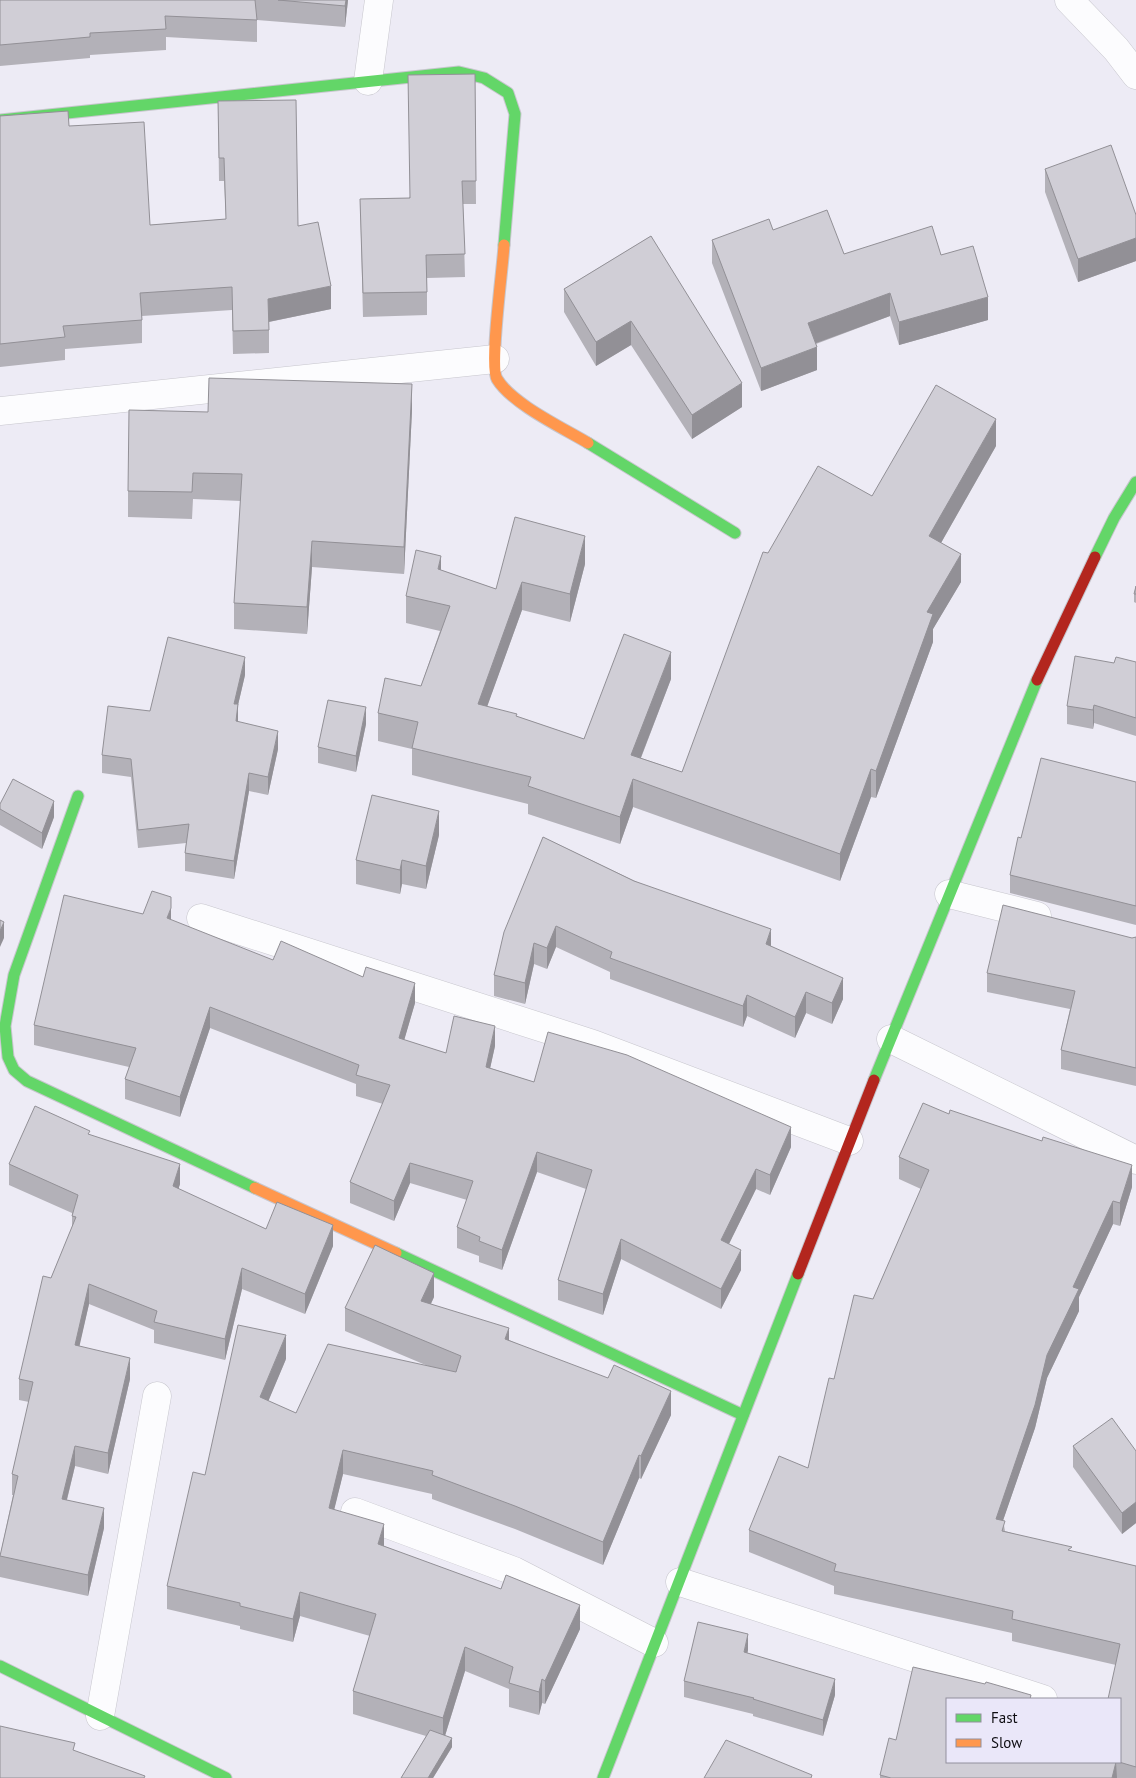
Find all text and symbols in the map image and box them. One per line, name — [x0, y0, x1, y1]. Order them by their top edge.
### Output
legend — [946, 1698, 1121, 1763]
text: Fast — [991, 1708, 1018, 1727]
text: Slow — [991, 1733, 1022, 1752]

